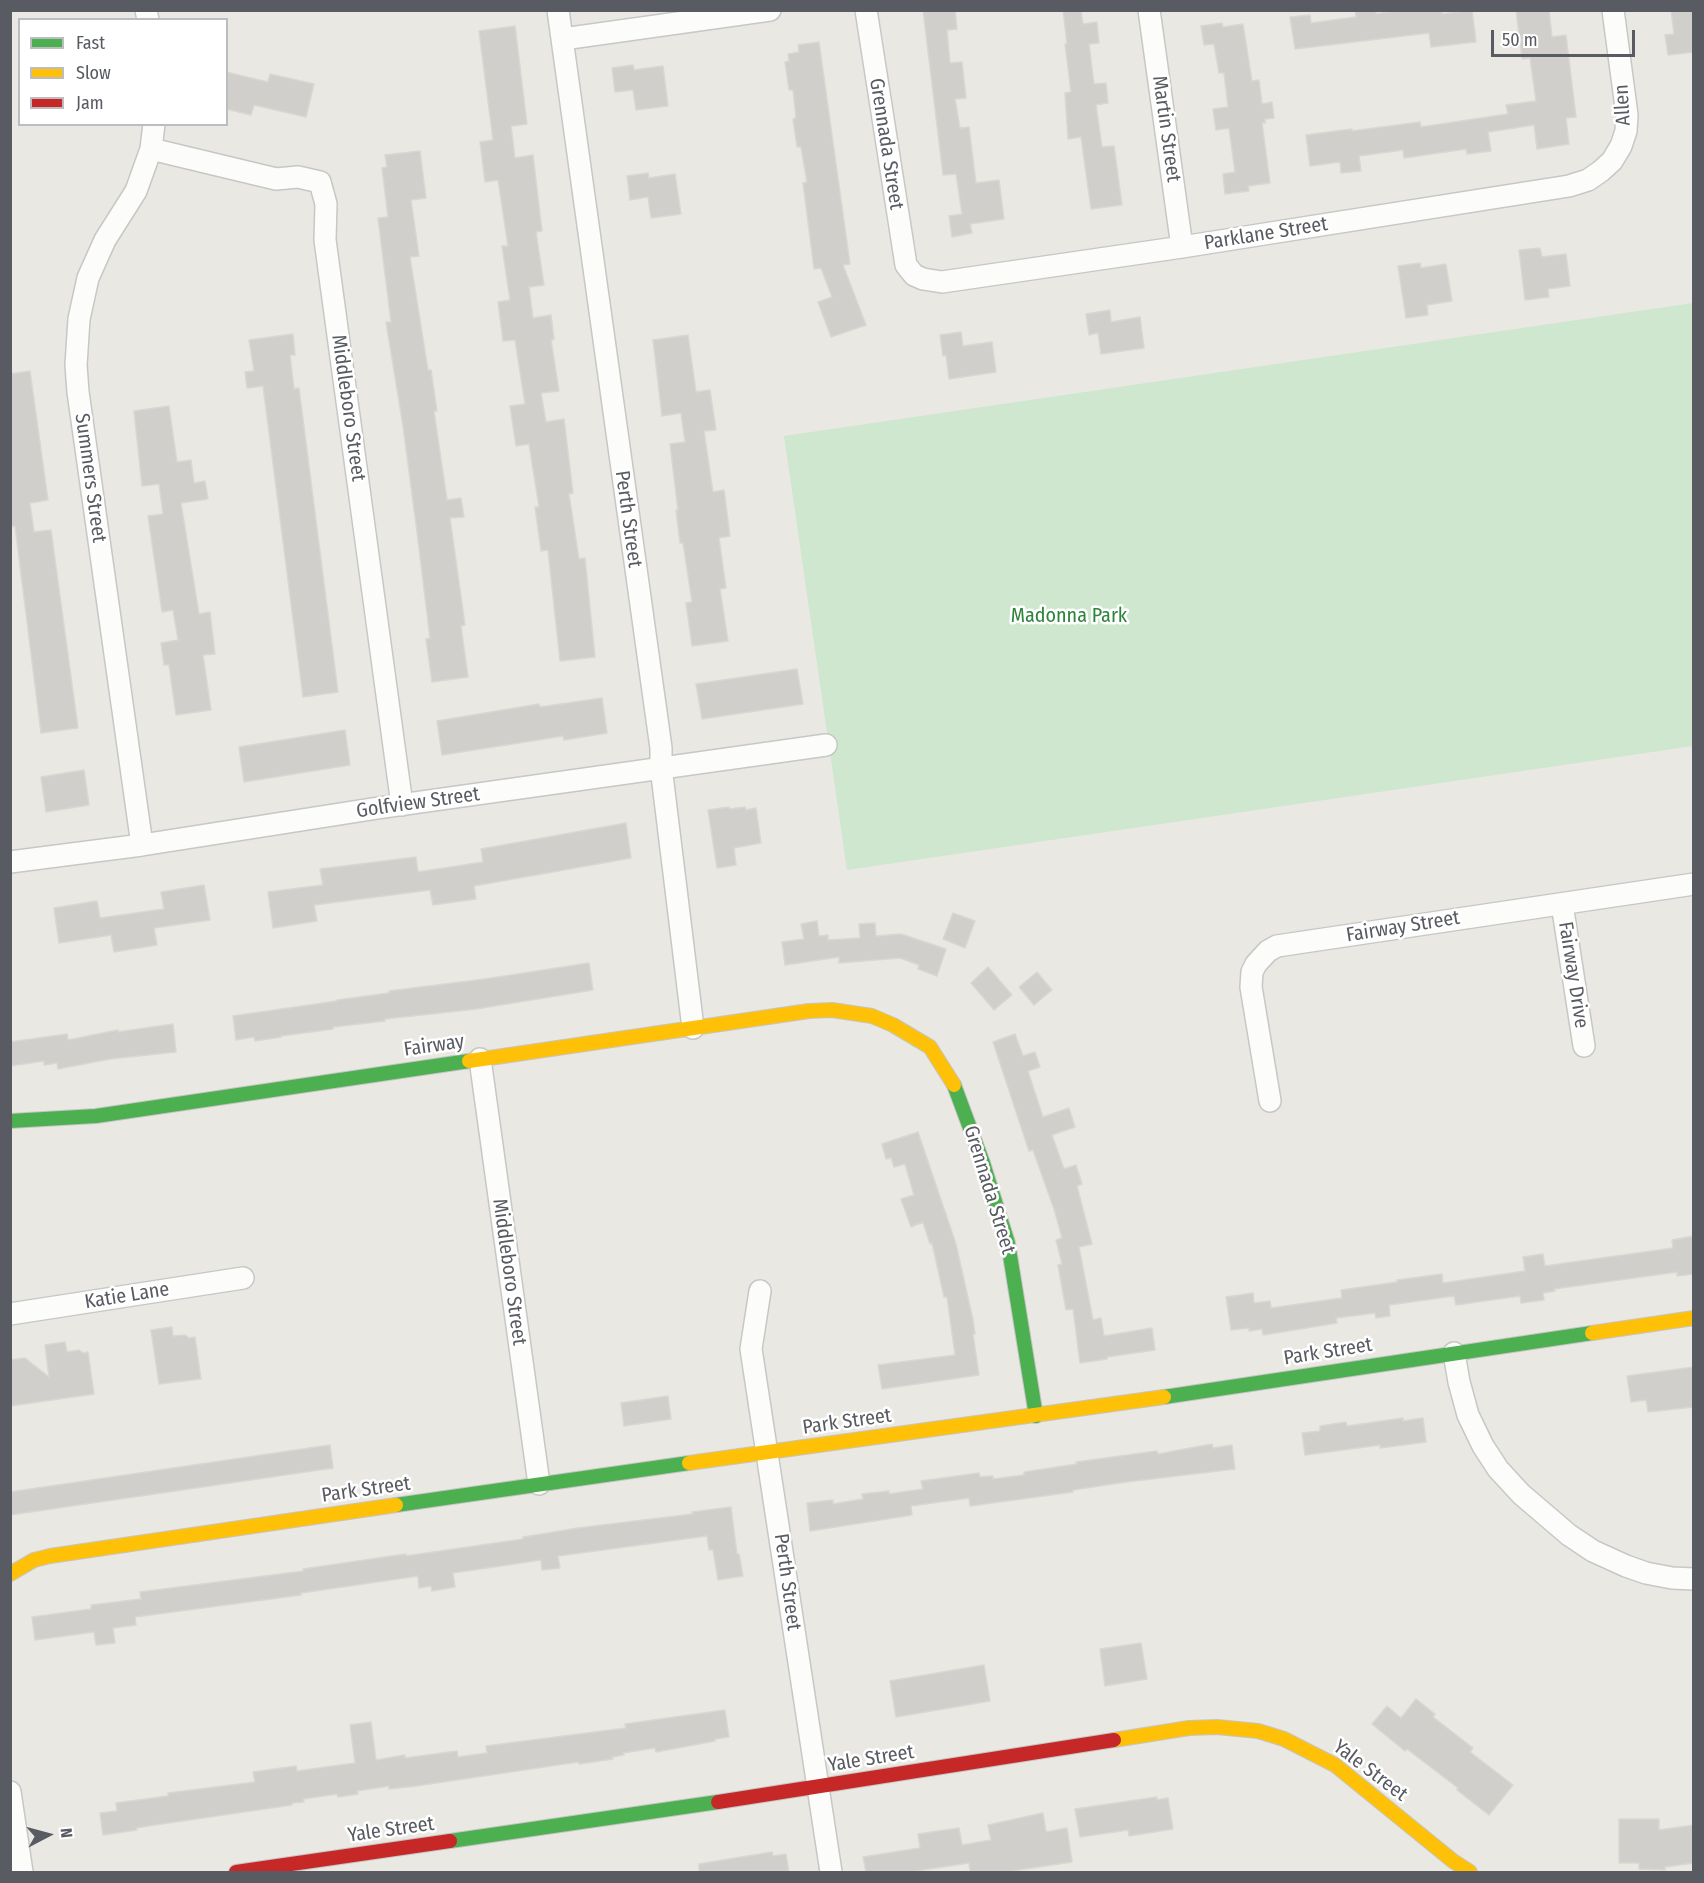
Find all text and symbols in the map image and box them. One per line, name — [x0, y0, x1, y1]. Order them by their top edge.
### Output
legend — [18, 18, 228, 126]
scale bar — [1494, 18, 1638, 56]
text: 50 m — [1502, 29, 1538, 51]
text: Fast — [76, 32, 105, 54]
text: Slow — [76, 62, 111, 84]
street label: Martin Street — [1147, 74, 1185, 184]
street label: Grennada Street — [864, 76, 908, 212]
street label: Allen — [1610, 84, 1636, 126]
text: Jam — [76, 92, 104, 114]
street label: Parklane Street — [1202, 212, 1330, 256]
street label: Middleboro Street — [326, 333, 370, 483]
street label: Summers Street — [69, 412, 111, 544]
street label: Perth Street — [609, 469, 647, 569]
park label: Madonna Park — [1011, 604, 1127, 628]
street label: Golfview Street — [355, 782, 481, 824]
street label: Fairway Street — [1345, 906, 1461, 948]
street label: Fairway Drive — [1553, 920, 1593, 1030]
street label: Fairway — [402, 1030, 466, 1062]
street label: Grennada Street — [958, 1123, 1020, 1257]
street label: Middleboro Street — [487, 1197, 531, 1347]
street label: Katie Lane — [83, 1277, 171, 1315]
street label: Park Street — [1282, 1333, 1374, 1371]
street label: Park Street — [801, 1404, 893, 1440]
street label: Park Street — [320, 1472, 412, 1508]
street label: Perth Street — [768, 1532, 806, 1632]
street label: Yale Street — [1328, 1735, 1412, 1807]
street label: Yale Street — [826, 1740, 916, 1778]
north arrow — [18, 1805, 78, 1865]
street label: Yale Street — [346, 1812, 436, 1848]
text: N — [56, 1827, 76, 1839]

